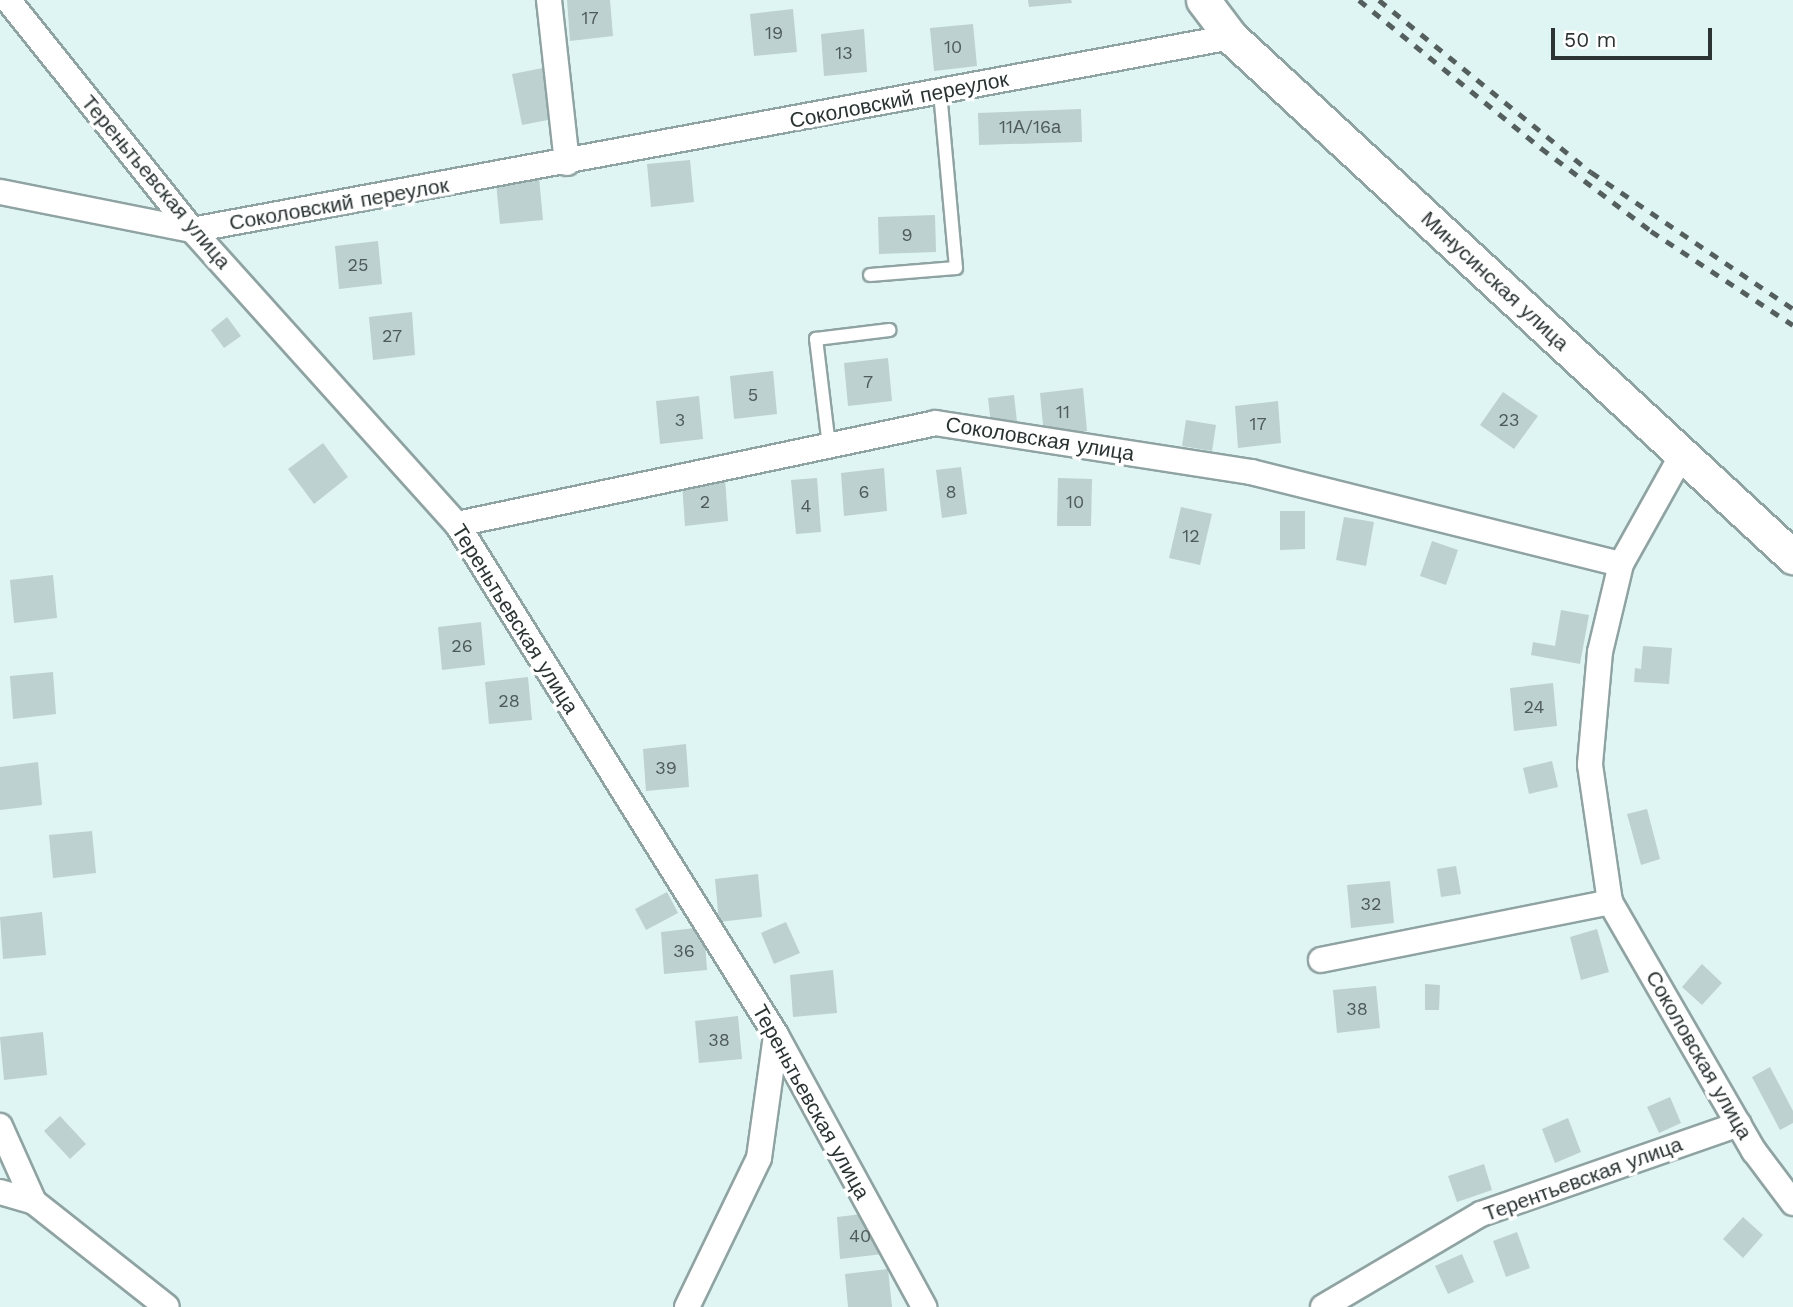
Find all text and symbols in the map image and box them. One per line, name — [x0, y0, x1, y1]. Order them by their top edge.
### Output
house number: 17 — [581, 7, 599, 29]
scale bar — [1555, 14, 1716, 58]
house number: 19 — [765, 22, 783, 44]
text: 50 m — [1564, 27, 1616, 52]
house number: 10 — [944, 36, 962, 58]
house number: 13 — [835, 42, 853, 64]
street label: Соколовский переулок — [787, 66, 1011, 134]
street label: Тереньтьевская улица — [76, 90, 236, 274]
house number: 11А/16а — [999, 116, 1061, 138]
street label: Соколовский переулок — [227, 172, 451, 236]
street label: Минусинская улица — [1416, 206, 1574, 356]
house number: 9 — [901, 224, 913, 246]
house number: 25 — [348, 254, 368, 276]
house number: 27 — [382, 325, 402, 347]
house number: 7 — [863, 371, 873, 393]
house number: 5 — [748, 384, 758, 406]
house number: 11 — [1056, 401, 1070, 423]
house number: 3 — [675, 409, 685, 431]
house number: 23 — [1499, 409, 1519, 431]
street label: Соколовская улица — [944, 412, 1136, 466]
house number: 17 — [1249, 413, 1267, 435]
house number: 6 — [859, 481, 869, 503]
house number: 8 — [945, 481, 957, 503]
house number: 2 — [700, 491, 710, 513]
house number: 10 — [1066, 491, 1084, 513]
house number: 4 — [801, 495, 811, 517]
street label: Тереньтьевская улица — [446, 520, 584, 718]
house number: 12 — [1182, 525, 1200, 547]
house number: 26 — [451, 635, 473, 657]
house number: 28 — [498, 690, 520, 712]
house number: 24 — [1524, 696, 1544, 718]
house number: 39 — [655, 757, 677, 779]
house number: 32 — [1361, 893, 1381, 915]
house number: 36 — [673, 940, 695, 962]
street label: Соколовская улица — [1640, 966, 1758, 1144]
house number: 38 — [1346, 998, 1368, 1020]
street label: Тереньтьевская улица — [747, 1000, 875, 1204]
house number: 38 — [708, 1029, 730, 1051]
street label: Терентьевская улица — [1480, 1131, 1686, 1227]
house number: 40 — [849, 1225, 871, 1247]

